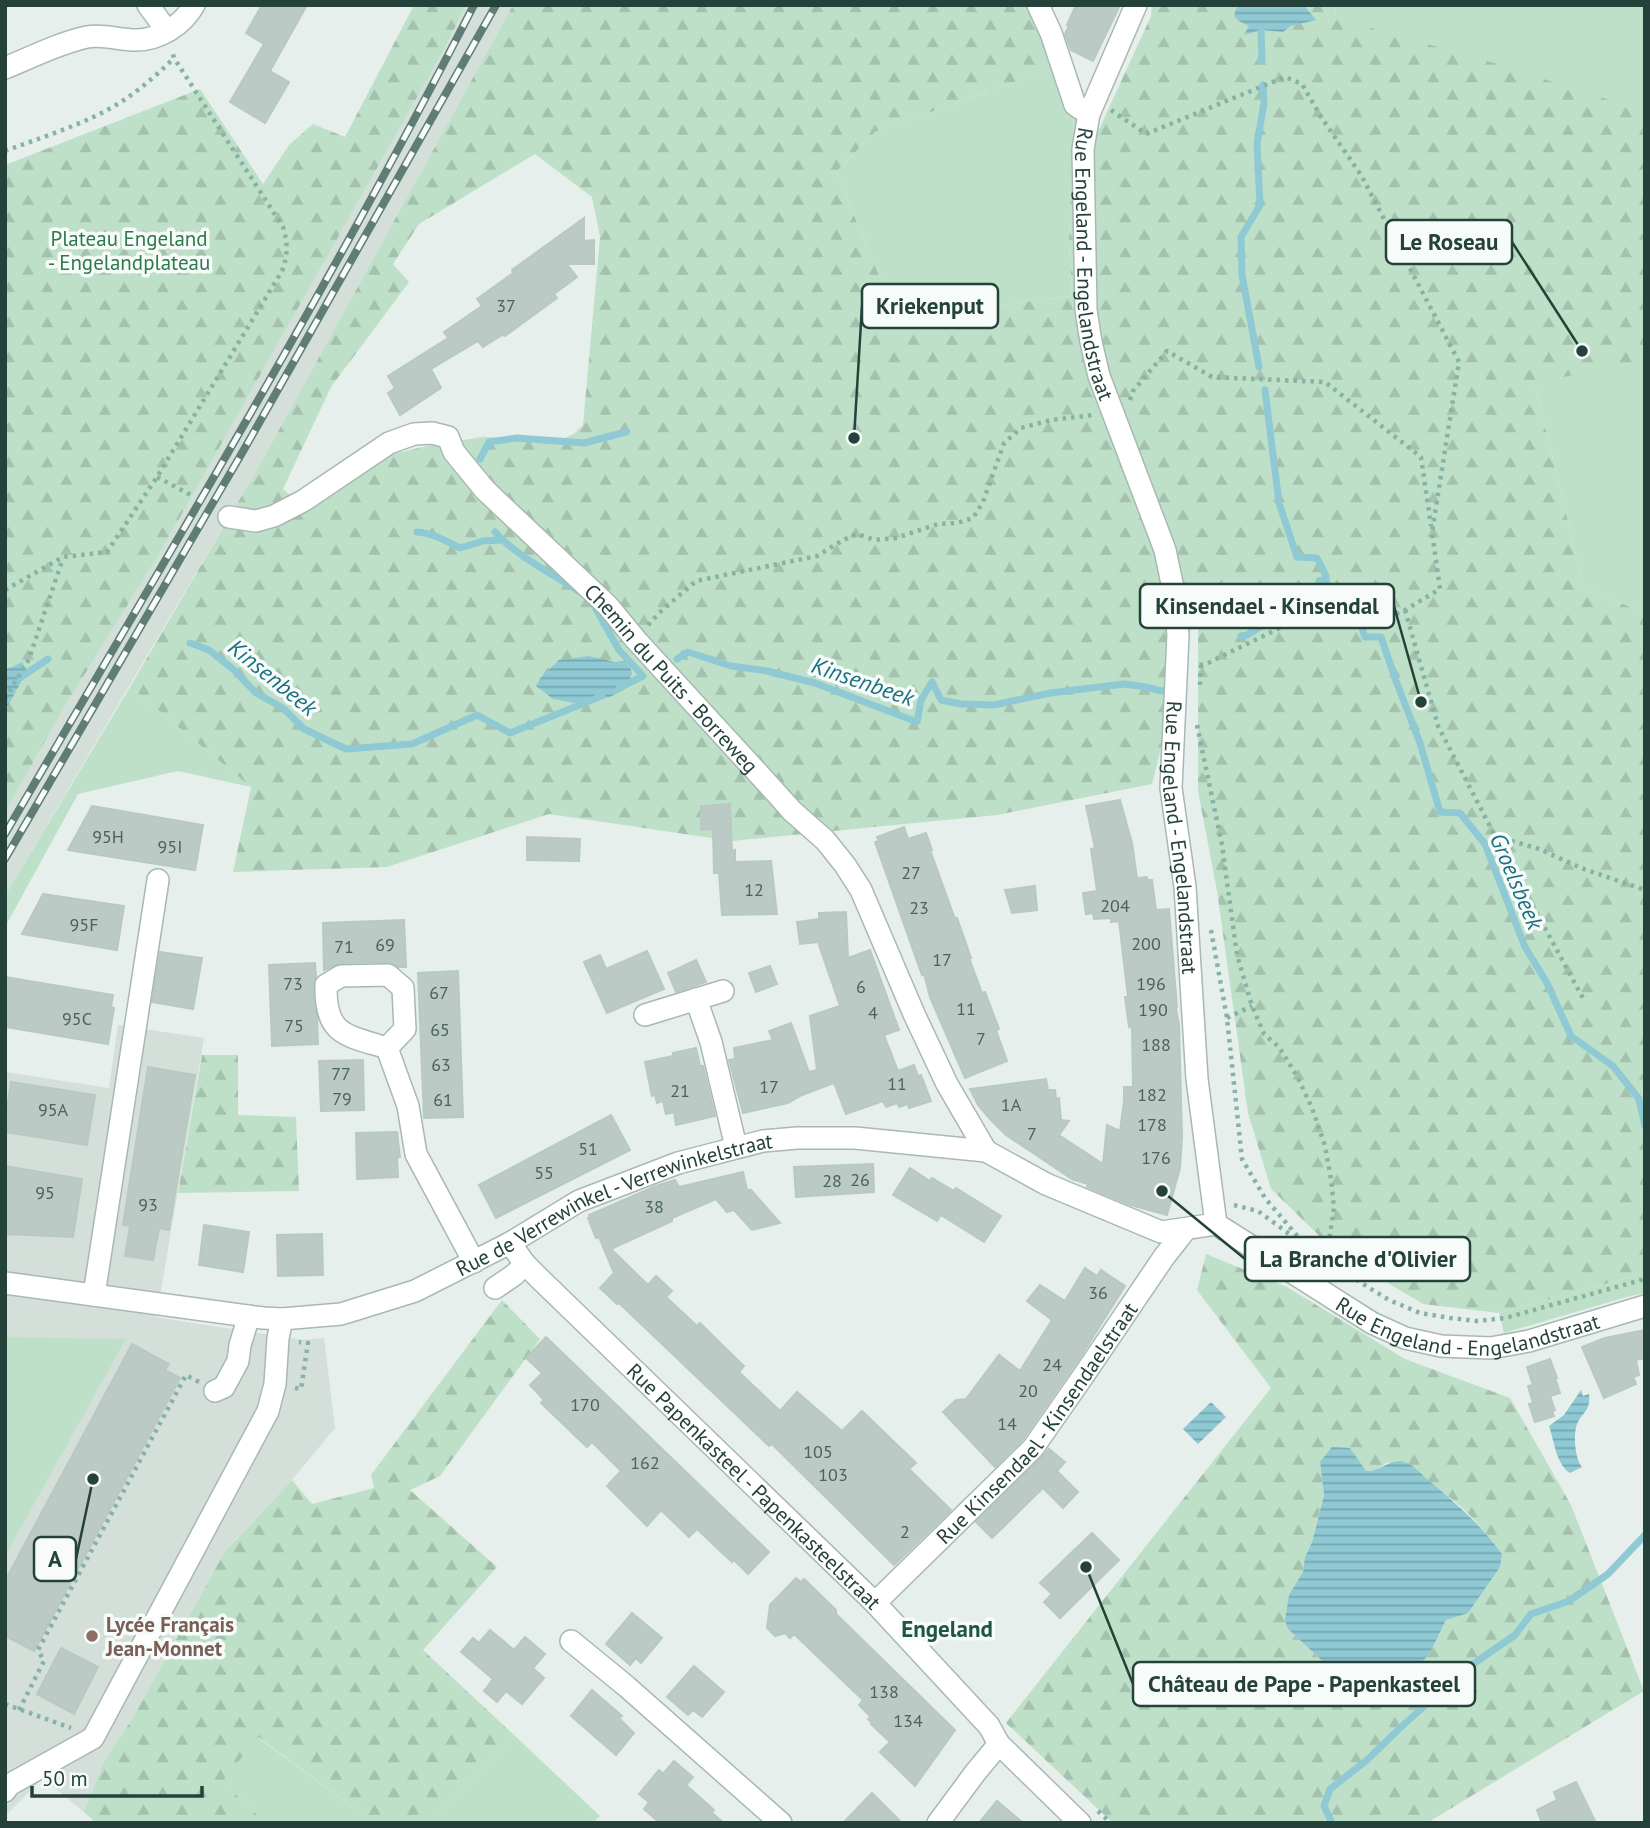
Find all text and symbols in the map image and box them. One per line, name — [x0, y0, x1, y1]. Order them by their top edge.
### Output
street label: Rue Engeland - Engelandstraat — [1069, 126, 1120, 404]
callout: Le Roseau — [1386, 220, 1512, 264]
park label: Plateau Engeland - Engelandplateau — [48, 225, 210, 276]
text: Le Roseau — [1400, 227, 1498, 256]
callout: Kriekenput — [862, 284, 998, 328]
text: Kriekenput — [876, 291, 984, 320]
house number: 37 — [496, 294, 516, 317]
street label: Chemin du Puits - Borreweg — [579, 578, 765, 779]
callout: Kinsendael - Kinsendal — [1140, 584, 1394, 628]
text: Kinsendael - Kinsendal — [1155, 591, 1379, 620]
water label: Kinsenbeek — [223, 632, 325, 723]
water label: Kinsenbeek — [808, 650, 919, 713]
street label: Rue Engeland - Engelandstraat — [1157, 700, 1204, 975]
house number: 95H — [92, 825, 124, 848]
water label: Groelsbeek — [1484, 828, 1551, 935]
house number: 95I — [158, 835, 182, 858]
house number: 27 — [901, 861, 921, 884]
house number: 12 — [744, 878, 764, 901]
house number: 204 — [1100, 894, 1130, 917]
house number: 23 — [909, 896, 929, 919]
house number: 95F — [70, 913, 98, 936]
house number: 200 — [1131, 932, 1161, 955]
house number: 69 — [375, 933, 395, 956]
house number: 71 — [334, 935, 354, 958]
house number: 17 — [932, 948, 952, 971]
house number: 73 — [283, 972, 303, 995]
house number: 196 — [1136, 972, 1166, 995]
house number: 6 — [856, 975, 866, 998]
house number: 67 — [429, 981, 449, 1004]
house number: 11 — [956, 997, 976, 1020]
house number: 190 — [1138, 998, 1168, 1021]
house number: 4 — [868, 1001, 878, 1024]
house number: 95C — [62, 1007, 92, 1030]
house number: 75 — [284, 1014, 304, 1037]
house number: 65 — [430, 1018, 450, 1041]
house number: 7 — [976, 1027, 986, 1050]
house number: 188 — [1141, 1033, 1171, 1056]
house number: 63 — [431, 1053, 451, 1076]
house number: 77 — [331, 1062, 351, 1085]
house number: 11 — [887, 1072, 907, 1095]
house number: 17 — [759, 1075, 779, 1098]
house number: 21 — [670, 1079, 690, 1102]
house number: 182 — [1137, 1083, 1167, 1106]
house number: 79 — [332, 1087, 352, 1110]
house number: 61 — [433, 1088, 453, 1111]
house number: 1A — [1001, 1093, 1022, 1116]
house number: 95A — [38, 1098, 69, 1121]
house number: 178 — [1137, 1113, 1167, 1136]
house number: 7 — [1027, 1122, 1037, 1145]
street label: Rue de Verrewinkel - Verrewinkelstraat — [451, 1127, 774, 1282]
house number: 51 — [578, 1137, 598, 1160]
house number: 176 — [1141, 1146, 1171, 1169]
house number: 55 — [534, 1161, 554, 1184]
house number: 26 — [850, 1168, 870, 1191]
house number: 28 — [822, 1169, 842, 1192]
house number: 95 — [35, 1181, 55, 1204]
house number: 93 — [138, 1193, 158, 1216]
house number: 38 — [644, 1195, 664, 1218]
callout: La Branche d'Olivier — [1245, 1237, 1470, 1281]
text: La Branche d'Olivier — [1259, 1244, 1458, 1273]
house number: 36 — [1088, 1281, 1108, 1304]
street label: Rue Engeland - Engelandstraat — [1331, 1290, 1603, 1361]
street label: Rue Kinsendael - Kinsendaelstraat — [930, 1297, 1143, 1549]
house number: 24 — [1042, 1353, 1062, 1376]
street label: Rue Papenkasteel - Papenkasteelstraat — [621, 1357, 887, 1615]
house number: 20 — [1018, 1379, 1038, 1402]
house number: 170 — [570, 1393, 600, 1416]
house number: 14 — [997, 1412, 1017, 1435]
house number: 105 — [803, 1440, 833, 1463]
house number: 162 — [630, 1451, 660, 1474]
house number: 103 — [818, 1463, 848, 1486]
house number: 2 — [900, 1520, 910, 1543]
callout: A — [34, 1537, 76, 1581]
text: A — [48, 1544, 62, 1573]
place label: Lycée Français Jean-Monnet — [105, 1611, 234, 1662]
district label: Engeland — [901, 1614, 993, 1643]
marker: Lycée Français Jean-Monnet — [84, 1628, 100, 1644]
callout: Château de Pape - Papenkasteel — [1133, 1662, 1475, 1706]
text: Château de Pape - Papenkasteel — [1148, 1669, 1460, 1698]
house number: 138 — [869, 1680, 899, 1703]
house number: 134 — [893, 1709, 923, 1732]
scale bar — [32, 1755, 201, 1799]
text: 50 m — [42, 1765, 88, 1792]

